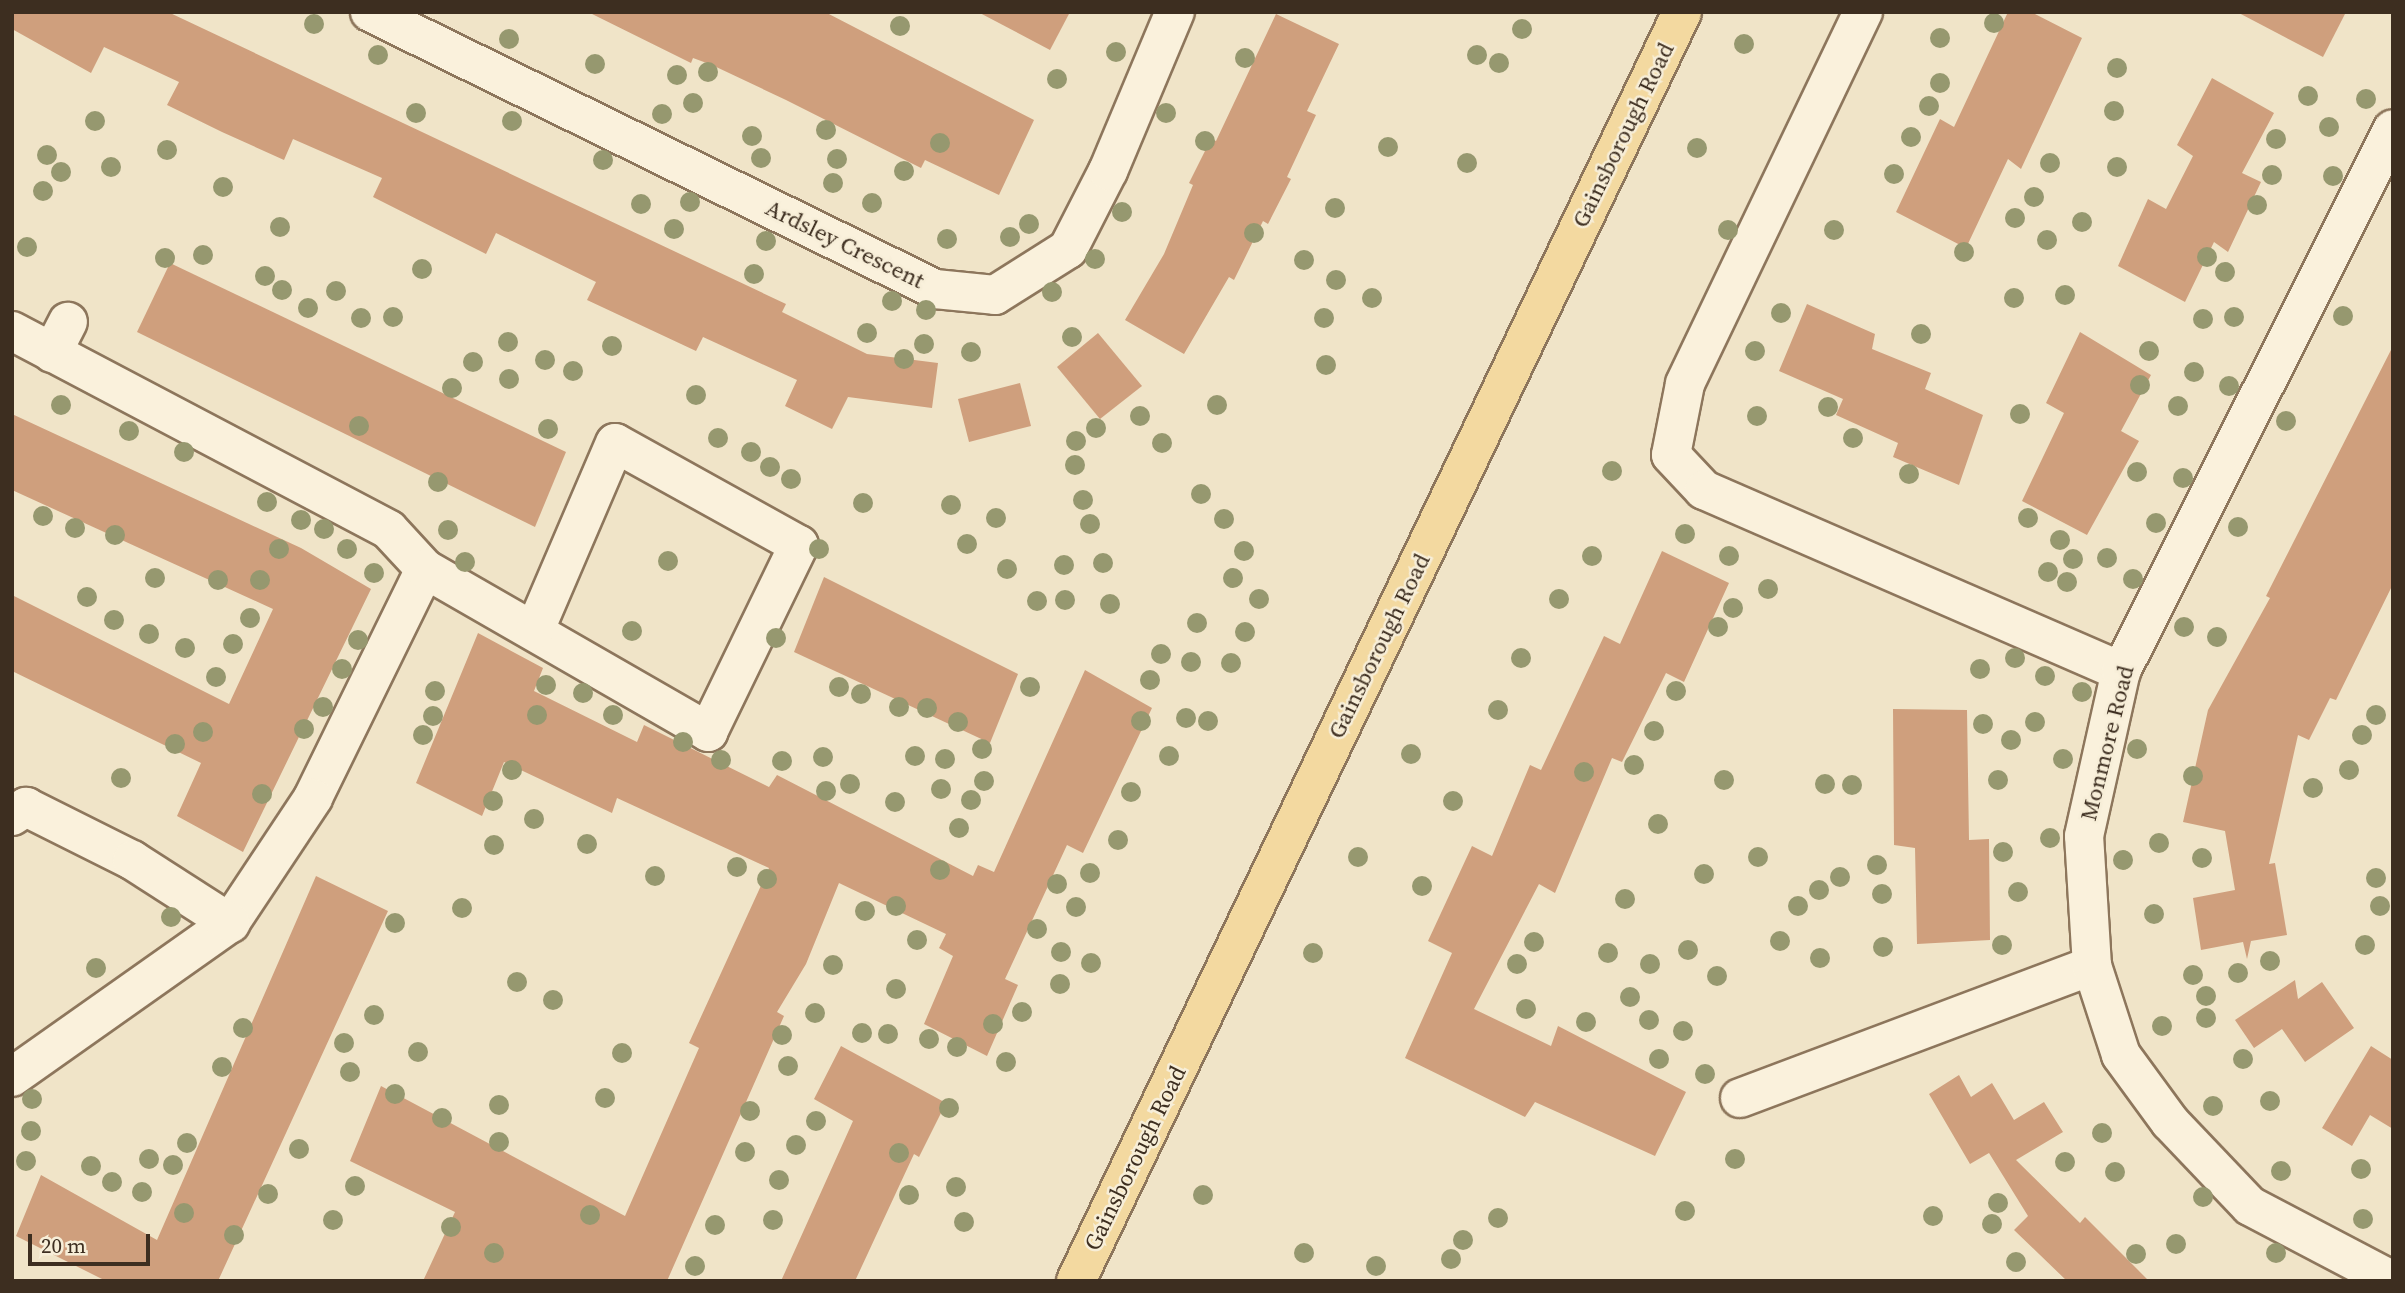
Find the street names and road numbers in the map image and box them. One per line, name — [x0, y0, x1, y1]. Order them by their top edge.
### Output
street label: Gainsborough Road — [1566, 38, 1680, 232]
street label: Ardsley Crescent — [761, 194, 929, 294]
street label: Gainsborough Road — [1322, 549, 1436, 743]
street label: Monmore Road — [2074, 663, 2140, 823]
street label: Gainsborough Road — [1078, 1061, 1192, 1255]

